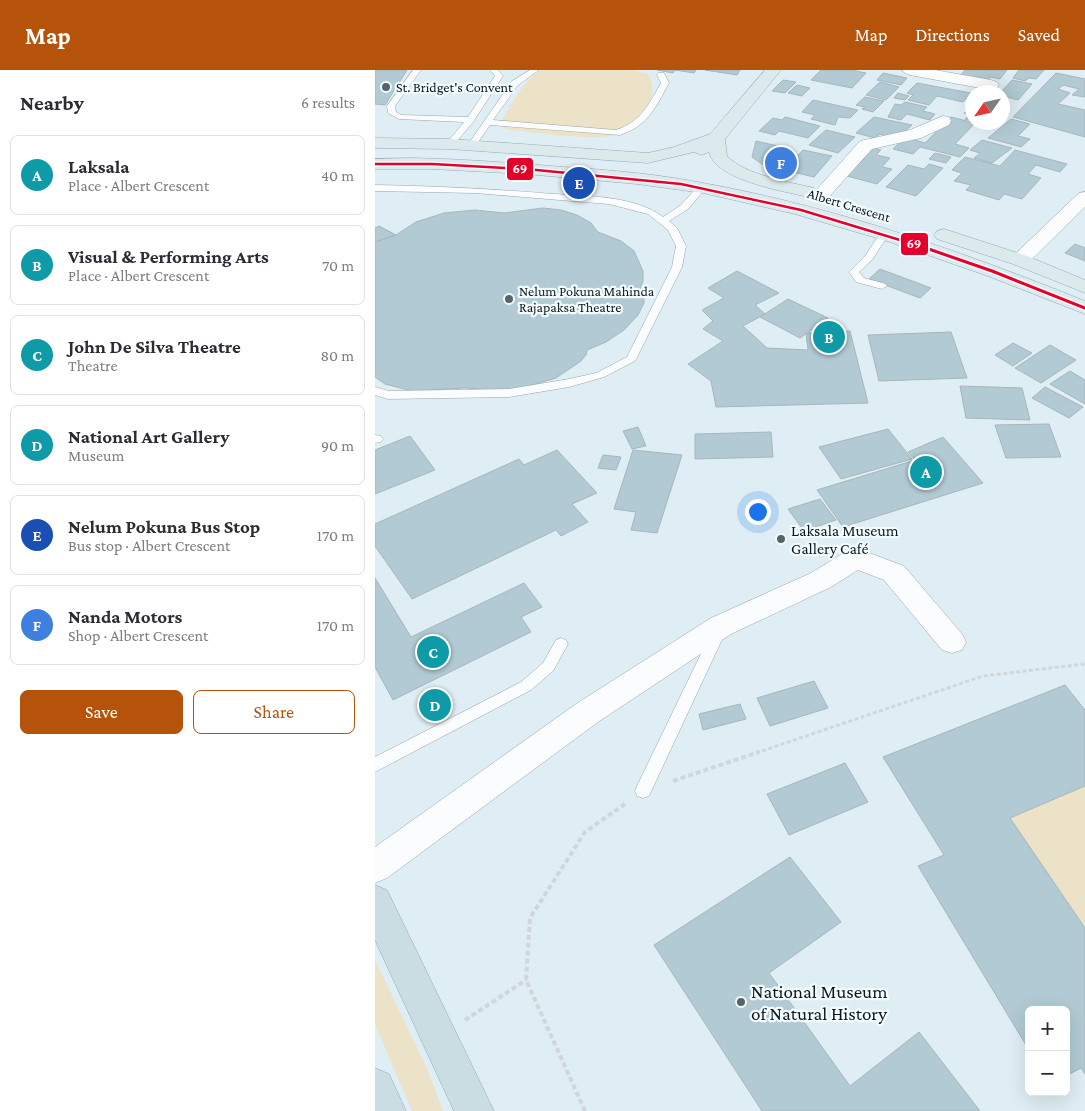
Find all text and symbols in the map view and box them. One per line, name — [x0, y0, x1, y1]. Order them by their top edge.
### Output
text: Map — [25, 22, 71, 49]
text: Map — [855, 25, 887, 45]
text: Directions — [915, 25, 990, 45]
text: Saved — [1018, 25, 1060, 45]
place label: St. Bridget's Convent — [396, 79, 513, 95]
marker: St. Bridget's Convent — [380, 81, 392, 93]
north arrow — [965, 85, 1010, 130]
text: Nearby — [20, 91, 84, 115]
text: 6 results — [301, 94, 355, 111]
pin: F — [765, 144, 797, 182]
text: Laksala — [68, 156, 130, 177]
line badge: 69 — [506, 157, 534, 181]
text: 69 — [513, 160, 527, 176]
pin: E — [563, 164, 595, 202]
text: A — [32, 167, 42, 184]
text: 40 m — [321, 167, 354, 184]
text: Place · Albert Crescent — [68, 177, 209, 194]
street label: Albert Crescent — [806, 185, 893, 225]
line badge: 69 — [900, 232, 929, 256]
text: 69 — [907, 235, 921, 251]
text: Visual & Performing Arts — [68, 246, 269, 267]
text: B — [32, 257, 42, 274]
text: 70 m — [322, 257, 354, 274]
text: Place · Albert Crescent — [68, 267, 209, 284]
place label: Nelum Pokuna Mahinda Rajapaksa Theatre — [519, 283, 655, 316]
marker: Nelum Pokuna Mahinda Rajapaksa Theatre — [503, 293, 515, 305]
pin: B — [813, 318, 845, 356]
text: John De Silva Theatre — [68, 336, 241, 357]
text: C — [32, 347, 42, 364]
text: 80 m — [320, 347, 354, 364]
text: Theatre — [68, 357, 117, 374]
text: National Art Gallery — [68, 426, 229, 447]
text: D — [31, 437, 43, 454]
text: 90 m — [321, 437, 354, 454]
text: Museum — [68, 447, 124, 464]
pin: A — [910, 453, 942, 491]
your location — [745, 499, 771, 525]
text: Nelum Pokuna Bus Stop — [68, 516, 260, 537]
place label: Laksala Museum Gallery Café — [791, 522, 899, 558]
text: E — [32, 527, 42, 544]
text: 170 m — [317, 527, 354, 544]
marker: Laksala Museum Gallery Café — [775, 533, 787, 545]
text: Bus stop · Albert Crescent — [68, 537, 230, 554]
text: Nanda Motors — [68, 606, 182, 627]
text: F — [33, 617, 41, 634]
text: 170 m — [317, 617, 354, 634]
text: Shop · Albert Crescent — [68, 627, 208, 644]
pin: C — [417, 633, 449, 671]
pin: D — [419, 686, 451, 724]
button: Save — [20, 690, 183, 734]
button: Share — [193, 690, 355, 734]
place label: National Museum of Natural History — [751, 981, 887, 1024]
marker: National Museum of Natural History — [735, 996, 747, 1008]
map controls — [1025, 1006, 1070, 1096]
button: + — [1025, 1006, 1070, 1051]
button: − — [1025, 1051, 1070, 1096]

